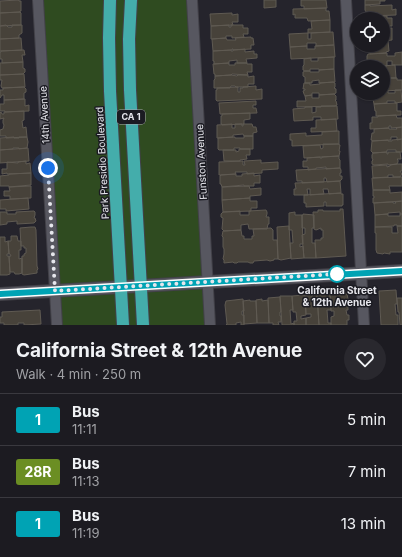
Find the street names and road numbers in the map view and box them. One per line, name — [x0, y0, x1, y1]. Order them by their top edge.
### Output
street label: 14th Avenue — [36, 86, 52, 144]
street label: Park Presidio Boulevard — [93, 107, 111, 219]
road number: CA 1 — [117, 110, 145, 124]
street label: Funston Avenue — [193, 124, 209, 200]

